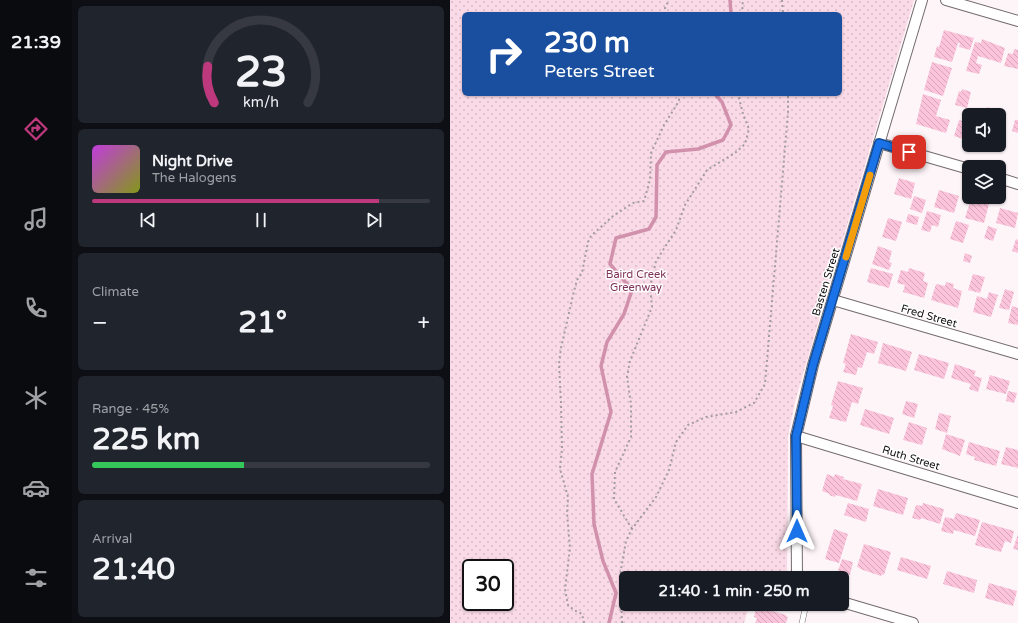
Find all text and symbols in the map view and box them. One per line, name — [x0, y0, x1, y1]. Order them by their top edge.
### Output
text: 230 m — [544, 26, 630, 60]
icon: right — [478, 28, 530, 80]
text: 21:39 — [11, 31, 61, 53]
text: 23 — [235, 48, 287, 98]
text: Peters Street — [544, 60, 655, 82]
text: km/h — [243, 93, 279, 110]
map controls — [962, 108, 1006, 204]
button: sound — [962, 108, 1006, 152]
icon: directions — [22, 115, 50, 143]
pin — [892, 135, 926, 169]
icon: arrive — [898, 141, 920, 163]
text: Night Drive — [152, 152, 233, 170]
button: layers — [962, 160, 1006, 204]
text: The Halogens — [152, 170, 236, 186]
icon: music — [22, 205, 50, 233]
icon: previous — [137, 209, 159, 231]
icon: pause — [250, 209, 272, 231]
icon: next — [363, 209, 385, 231]
street label: Basten Street — [809, 246, 843, 318]
park label: Baird Creek Greenway — [606, 268, 666, 294]
text: Climate — [92, 284, 139, 300]
icon: phone — [22, 294, 50, 322]
street label: Fred Street — [899, 302, 959, 330]
text: 21° — [238, 304, 287, 341]
text: − — [92, 310, 108, 336]
text: + — [418, 310, 430, 336]
icon: climate — [22, 384, 50, 412]
text: Range · 45% — [92, 401, 169, 417]
text: 225 km — [92, 421, 200, 458]
street label: Ruth Street — [881, 443, 941, 473]
icon: car — [22, 474, 50, 502]
position arrow — [776, 510, 818, 552]
text: Arrival — [92, 531, 132, 547]
text: 21:40 — [92, 551, 175, 588]
speed limit sign: 30 — [462, 559, 514, 611]
icon: filters — [22, 564, 50, 592]
text: 21:40 · 1 min · 250 m — [659, 582, 809, 600]

